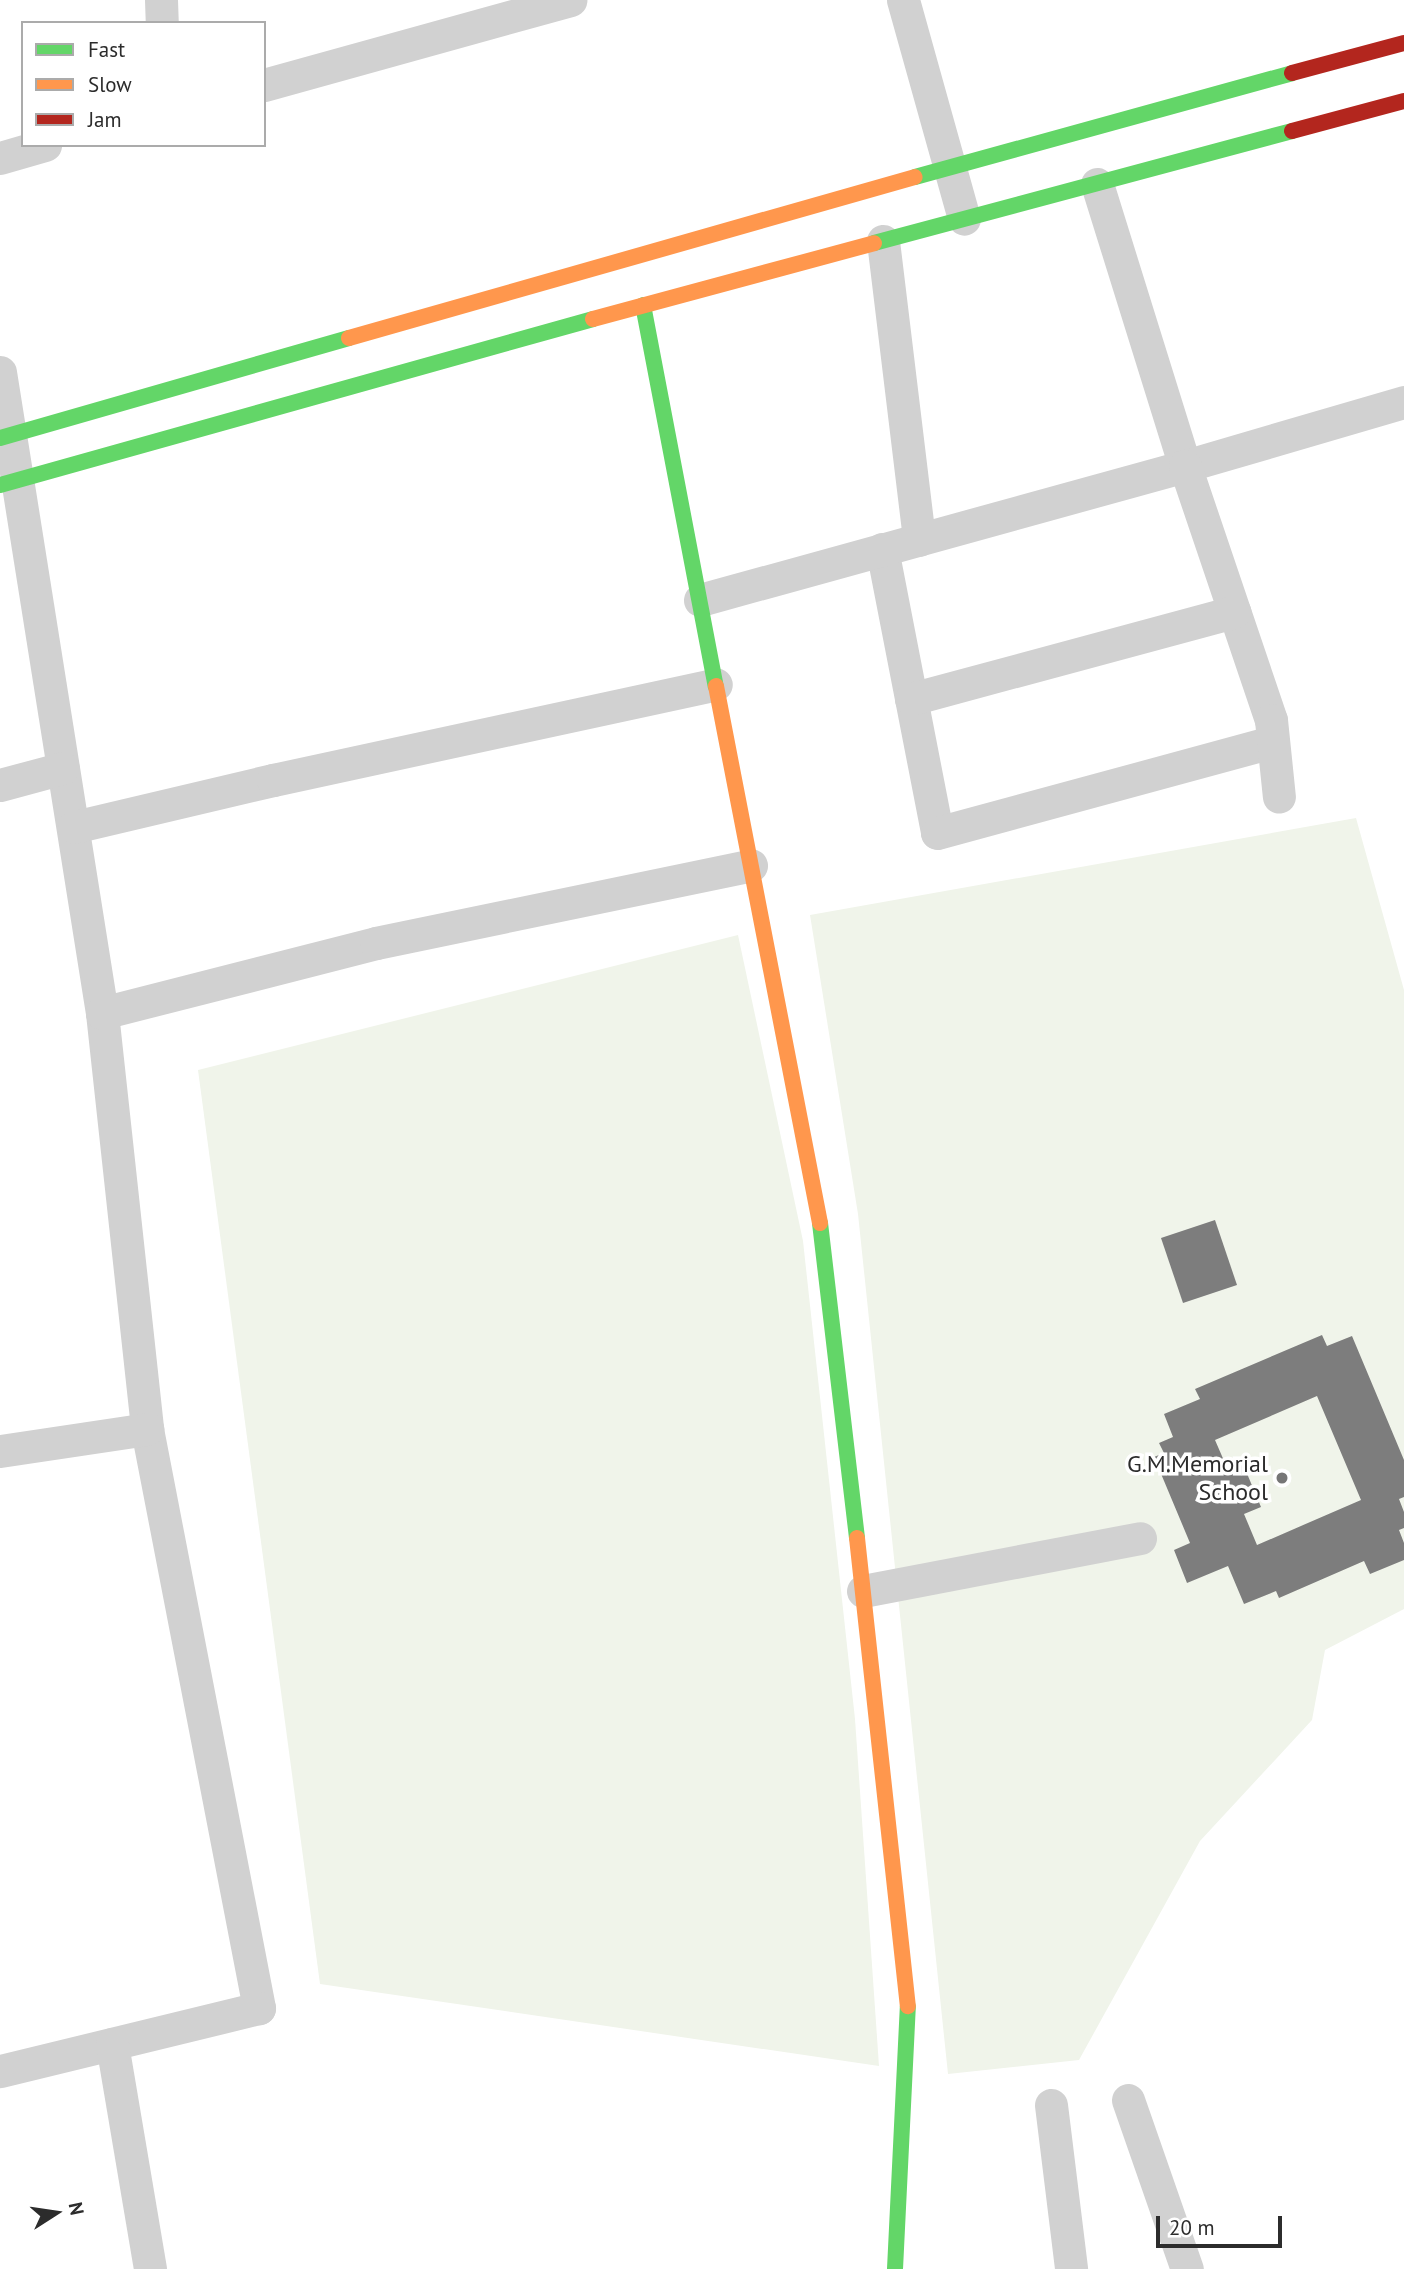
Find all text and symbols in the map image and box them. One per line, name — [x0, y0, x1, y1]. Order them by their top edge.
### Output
legend — [21, 21, 266, 147]
text: Fast — [88, 36, 125, 63]
text: Slow — [88, 71, 132, 98]
text: Jam — [88, 106, 122, 133]
place label: G.M.Memorial School — [1127, 1450, 1268, 1506]
marker: G.M.Memorial School — [1274, 1470, 1290, 1486]
north arrow — [21, 2178, 91, 2248]
text: N — [64, 2200, 90, 2217]
scale bar — [1159, 2202, 1285, 2246]
text: 20 m — [1169, 2214, 1215, 2241]

